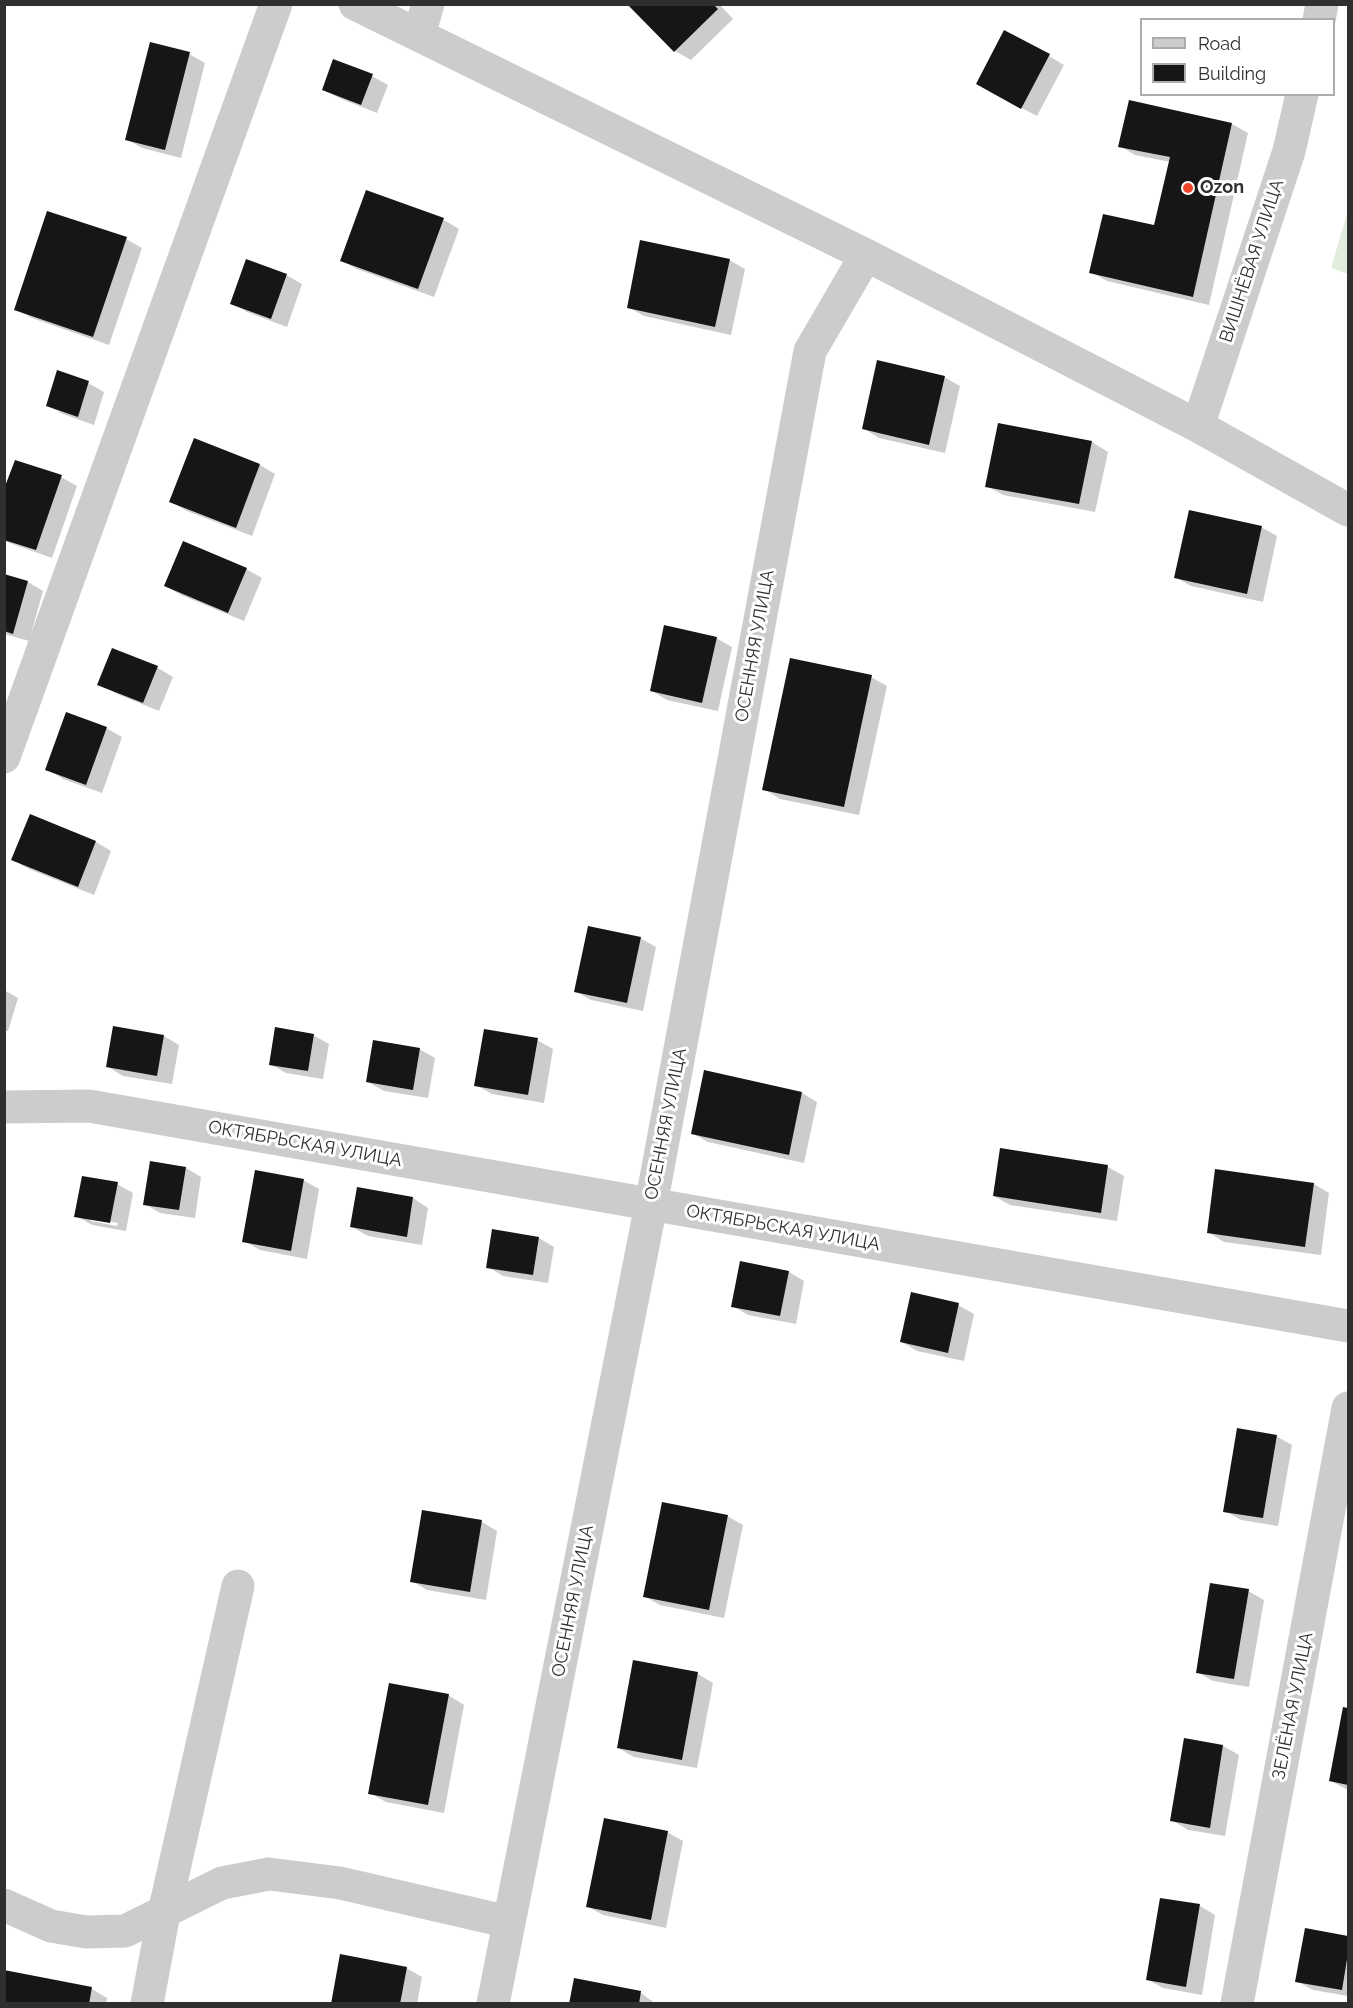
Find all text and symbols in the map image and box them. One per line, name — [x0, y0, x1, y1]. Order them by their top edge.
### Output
legend — [1140, 18, 1335, 96]
text: Road — [1198, 33, 1241, 54]
text: Building — [1198, 63, 1266, 84]
place label: Ozon — [1200, 177, 1244, 199]
street label: ВИШНЁВАЯ УЛИЦА — [1215, 177, 1289, 345]
marker: Ozon — [1181, 181, 1195, 195]
street label: ОСЕННЯЯ УЛИЦА — [731, 568, 779, 724]
street label: ОСЕННЯЯ УЛИЦА — [641, 1046, 691, 1202]
street label: ОКТЯБРЬСКАЯ УЛИЦА — [206, 1116, 404, 1172]
street label: ОКТЯБРЬСКАЯ УЛИЦА — [684, 1200, 882, 1256]
street label: ОСЕННЯЯ УЛИЦА — [548, 1523, 598, 1679]
street label: ЗЕЛЁНАЯ УЛИЦА — [1268, 1631, 1318, 1781]

